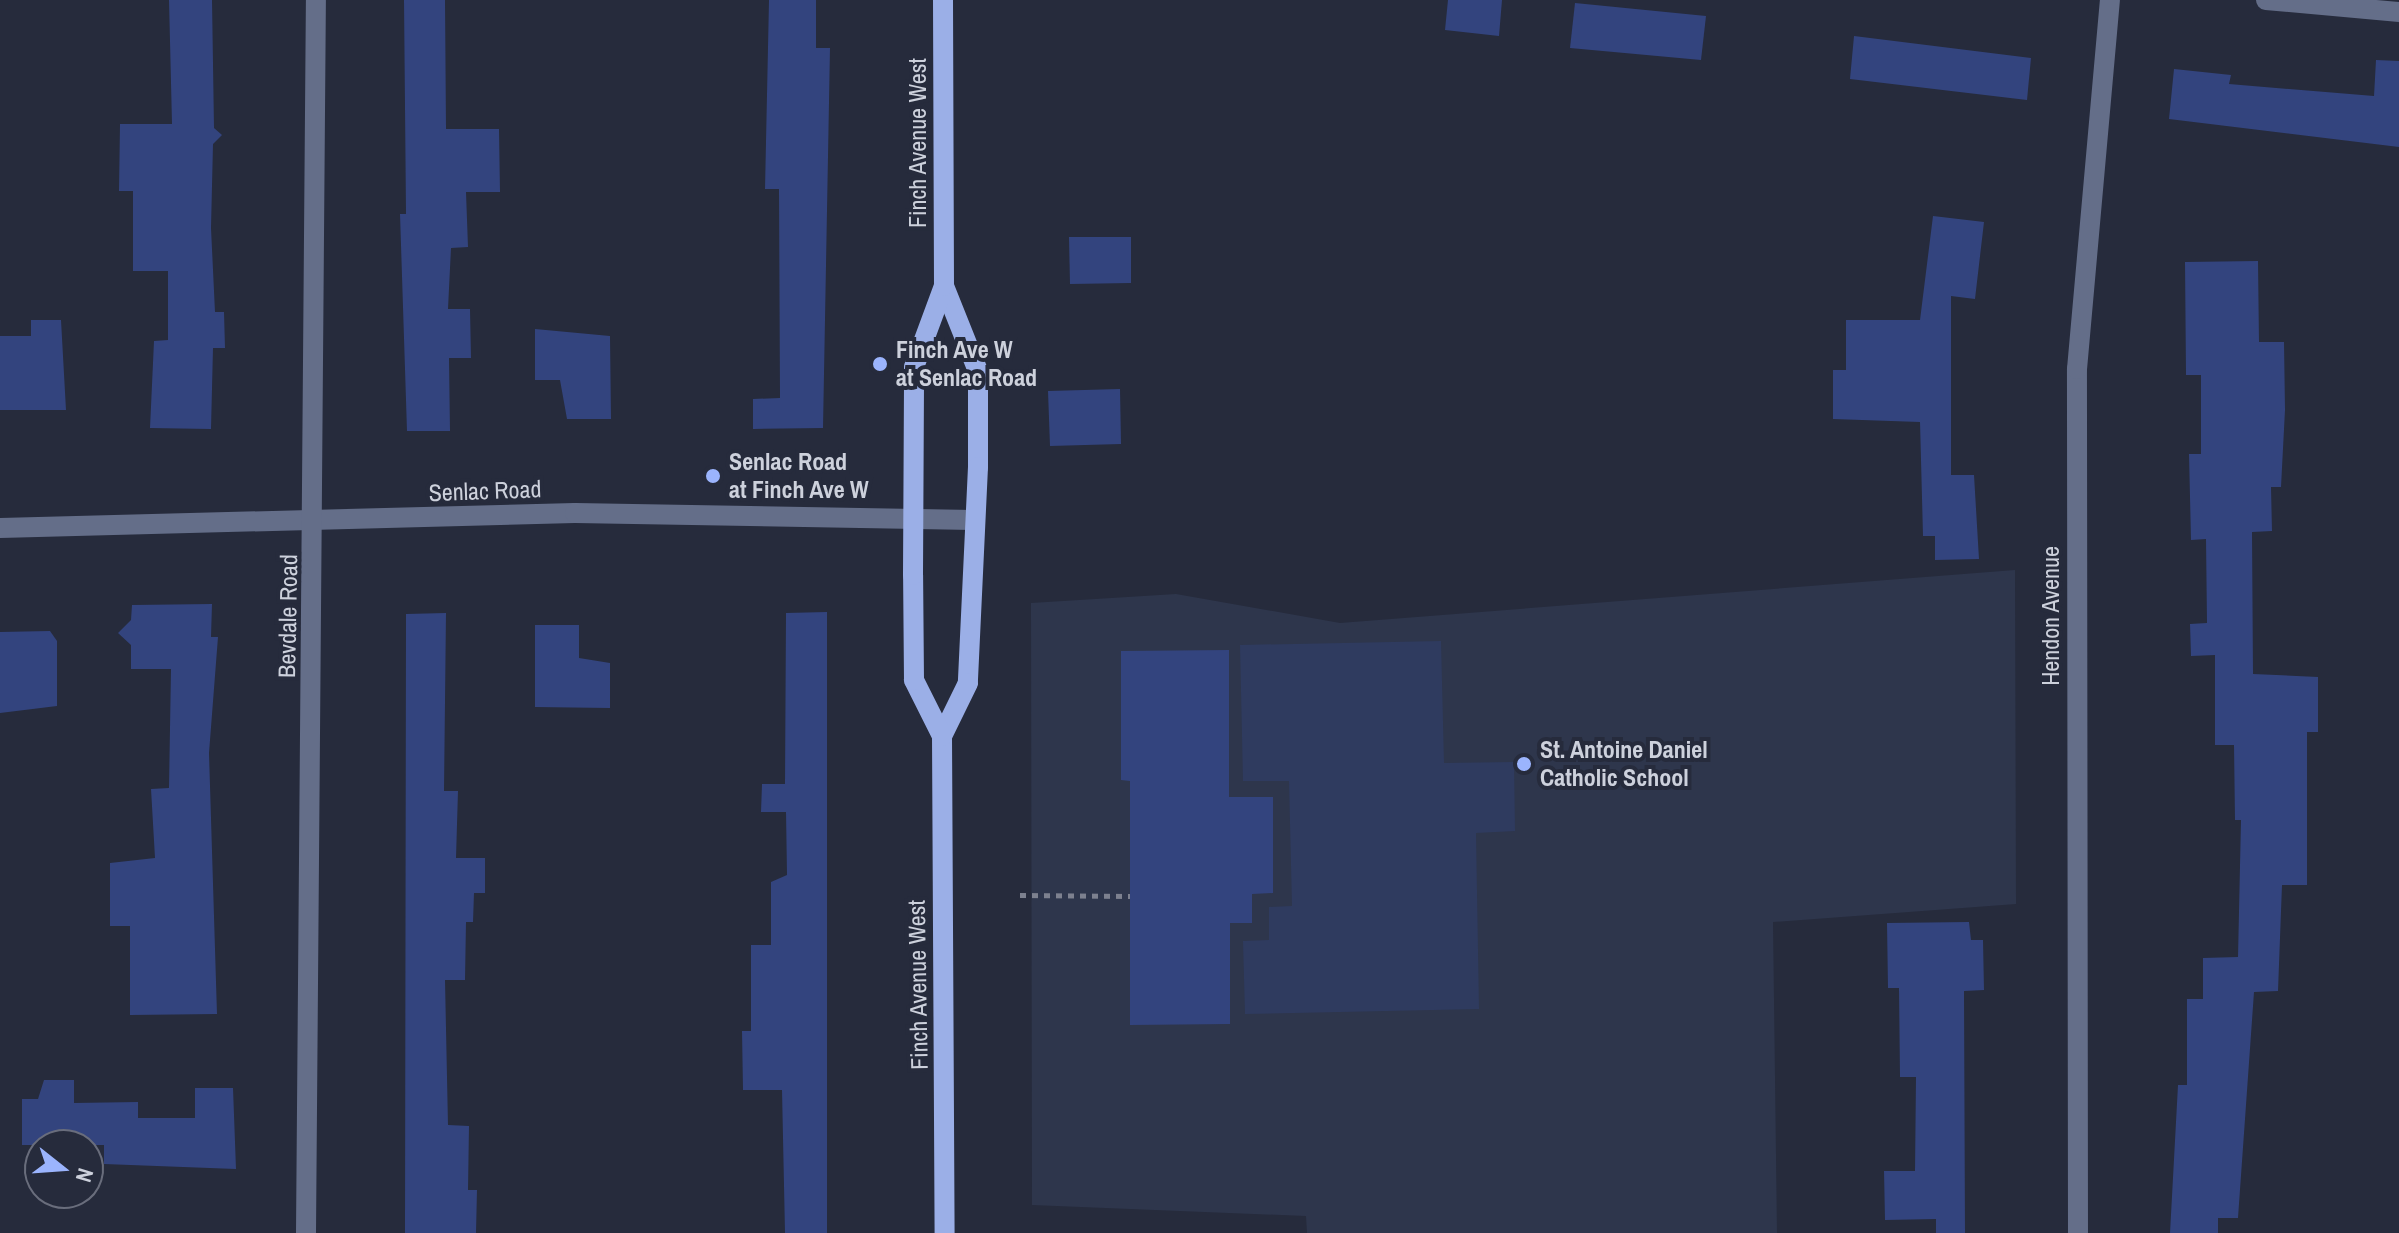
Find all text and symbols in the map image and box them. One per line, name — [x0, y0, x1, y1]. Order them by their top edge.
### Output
street label: Finch Avenue West — [904, 57, 932, 229]
place label: Finch Ave W at Senlac Road — [896, 336, 1037, 392]
marker: Finch Ave W at Senlac Road — [871, 355, 889, 373]
place label: Senlac Road at Finch Ave W — [729, 448, 869, 504]
marker: Senlac Road at Finch Ave W — [704, 467, 722, 485]
street label: Senlac Road — [428, 475, 542, 507]
street label: Hendon Avenue — [2037, 546, 2065, 686]
street label: Bevdale Road — [273, 554, 303, 678]
place label: St. Antoine Daniel Catholic School — [1540, 736, 1708, 792]
marker: St. Antoine Daniel Catholic School — [1515, 755, 1533, 773]
street label: Finch Avenue West — [902, 899, 934, 1071]
north arrow — [24, 1129, 104, 1209]
text: N — [69, 1165, 101, 1186]

